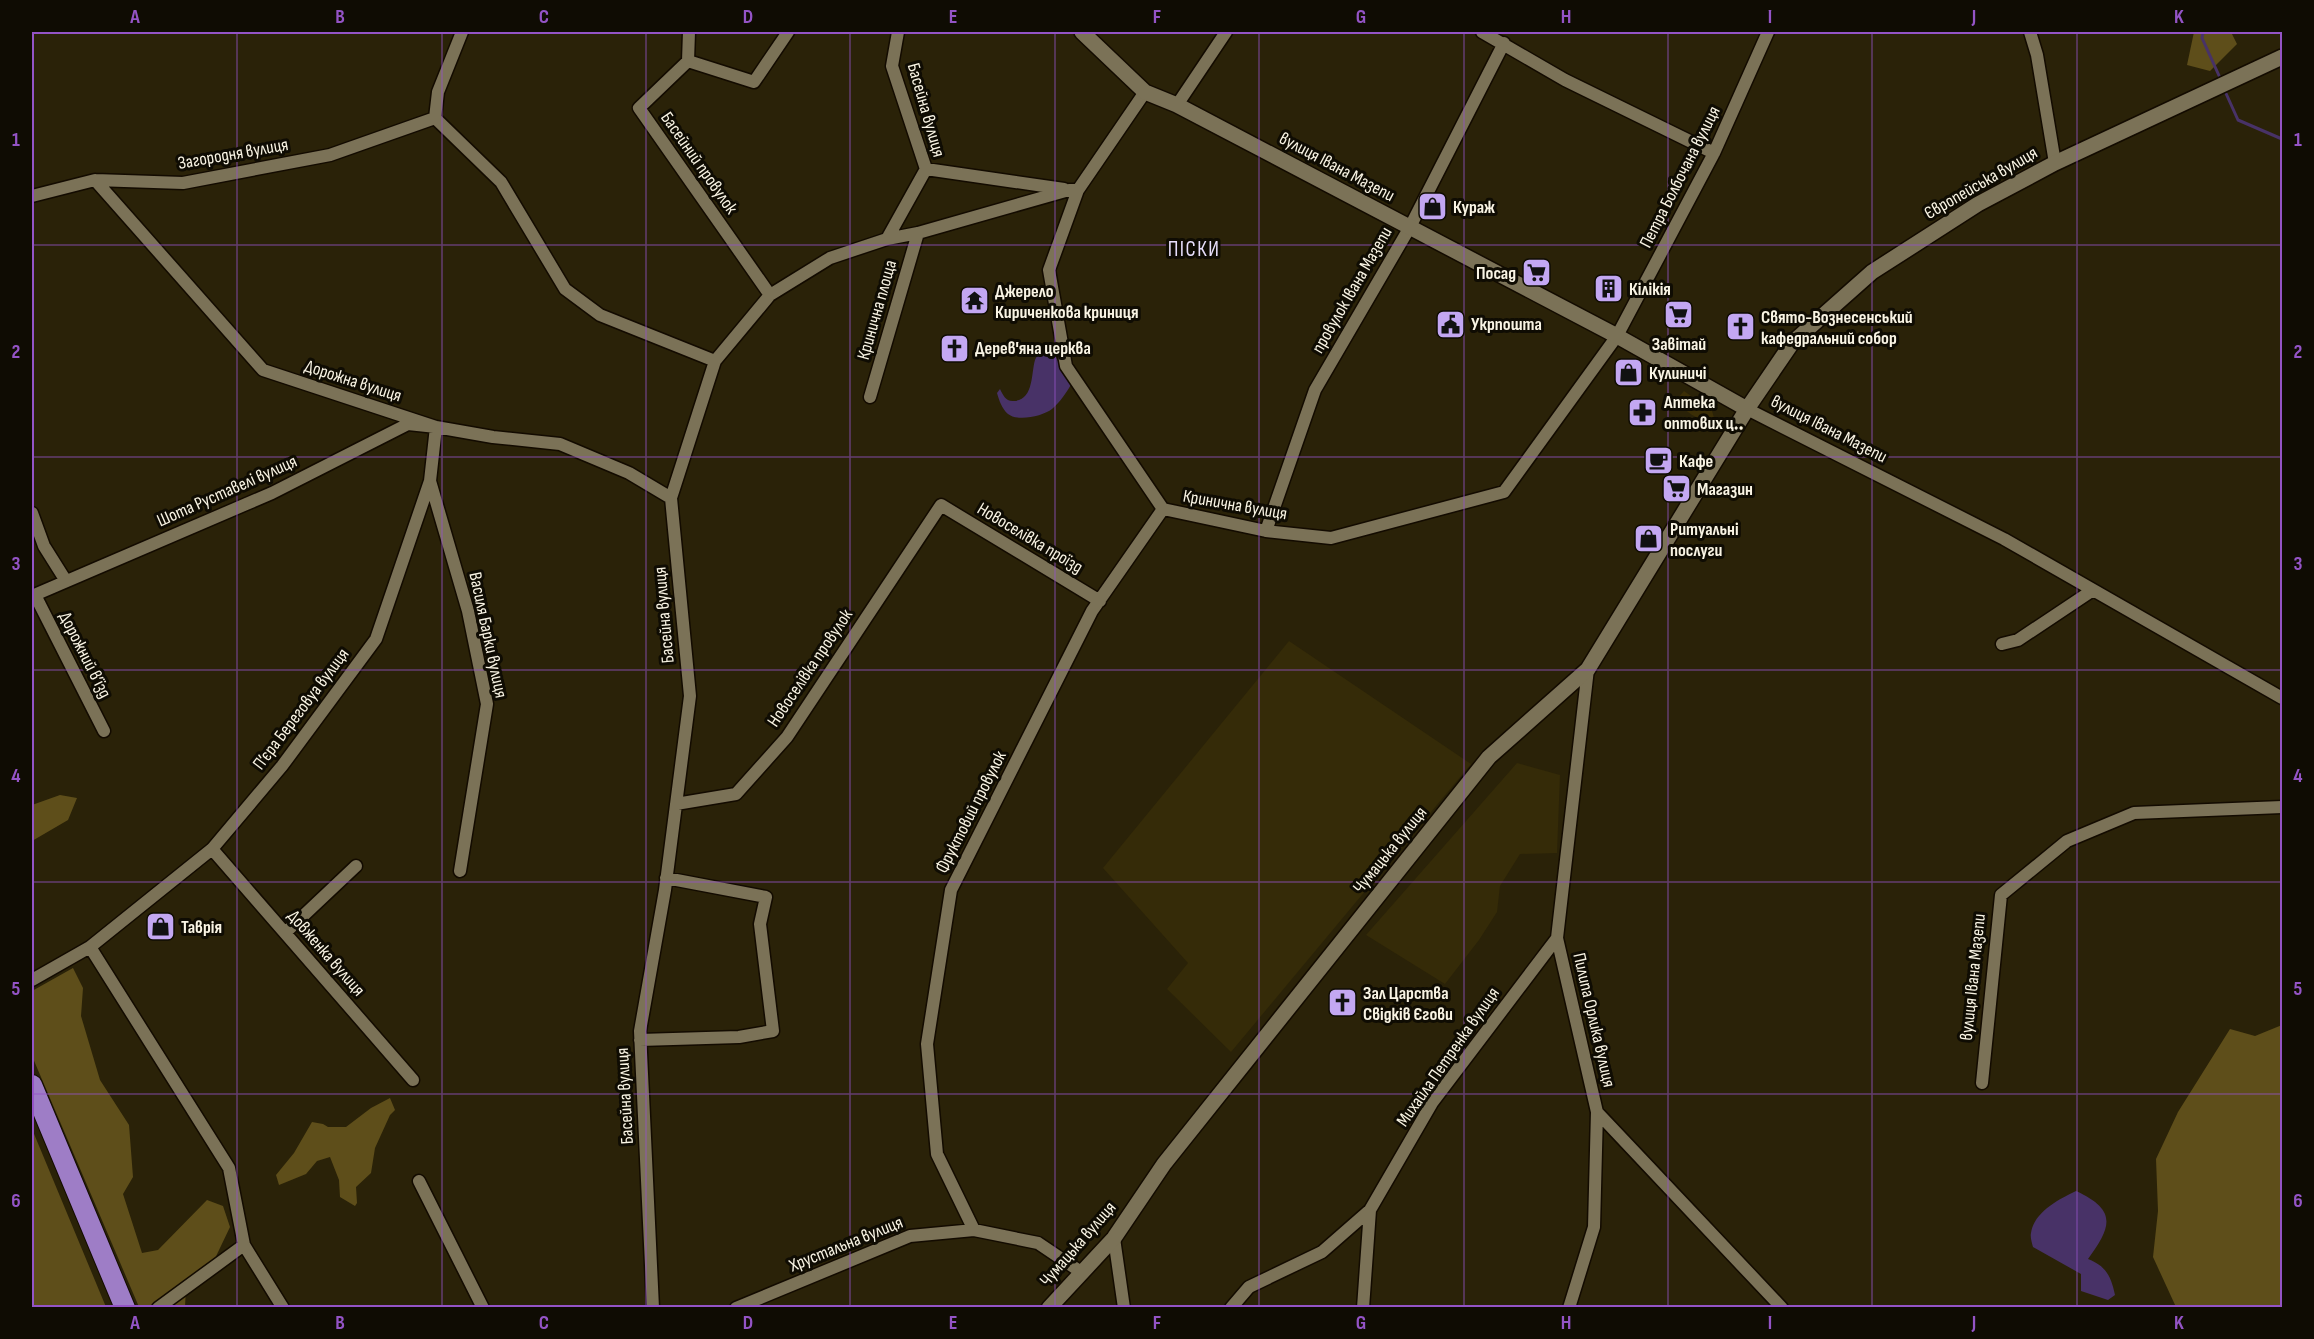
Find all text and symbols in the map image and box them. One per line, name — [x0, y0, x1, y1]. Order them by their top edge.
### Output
text: A — [129, 5, 140, 29]
text: B — [335, 5, 345, 29]
text: C — [539, 5, 549, 29]
text: D — [743, 5, 753, 29]
text: E — [949, 5, 957, 29]
text: F — [1153, 5, 1161, 29]
text: G — [1356, 5, 1366, 29]
text: H — [1561, 5, 1571, 29]
text: I — [1768, 5, 1772, 29]
text: J — [1971, 5, 1976, 29]
text: K — [2174, 5, 2184, 29]
street label: Басейна вулиця — [903, 61, 949, 159]
street label: Петра Болбочана вулиця — [1635, 103, 1725, 251]
street label: Басейний провулок — [656, 108, 742, 218]
text: 1 — [12, 128, 20, 152]
street label: вулиця Івана Мазепи — [1276, 128, 1398, 206]
text: 1 — [2294, 128, 2302, 152]
street label: Загородня вулиця — [176, 134, 290, 174]
street label: Європейська вулиця — [1921, 142, 2041, 224]
shop icon: Кураж — [1416, 191, 1448, 223]
place label: Кураж — [1453, 197, 1495, 218]
street label: провулок Івана Мазепи — [1307, 223, 1397, 357]
district label: ПІСКИ — [1168, 237, 1220, 262]
supermarket icon: Посад — [1521, 257, 1553, 289]
street label: Кринична площа — [853, 258, 901, 362]
place label: Посад — [1476, 263, 1516, 284]
building icon: Кілікія — [1592, 273, 1624, 305]
place label: Кілікія — [1629, 279, 1671, 300]
place label: Джерело Кириченкова криниця — [995, 281, 1139, 323]
temple icon: Джерело Кириченкова криниця — [958, 285, 990, 317]
supermarket icon: Завітай — [1663, 299, 1695, 331]
place label: Свято-Вознесенський кафедральний собор — [1761, 307, 1913, 349]
public building icon: Укрпошта — [1434, 308, 1466, 340]
church icon: Свято-Вознесенський кафедральний собор — [1724, 311, 1756, 343]
place label: Укрпошта — [1471, 314, 1542, 335]
church icon: Дерев'яна церква — [938, 332, 970, 364]
place label: Завітай — [1652, 334, 1706, 355]
place label: Дерев'яна церква — [975, 338, 1091, 359]
text: 2 — [12, 340, 20, 364]
text: 2 — [2294, 340, 2302, 364]
street label: Дорожна вулиця — [302, 355, 404, 407]
shop icon: Кулиничі — [1612, 357, 1644, 389]
place label: Кулиничі — [1649, 363, 1706, 384]
street label: вулиця Івана Мазепи — [1767, 391, 1891, 467]
place label: Аптека оптових ц‥ — [1663, 392, 1743, 434]
pharmacy icon: Аптека оптових ц‥ — [1627, 396, 1659, 428]
cafe icon: Кафе — [1642, 445, 1674, 477]
street label: Шота Руставелі вулиця — [154, 451, 300, 531]
place label: Кафе — [1679, 451, 1713, 472]
supermarket icon: Магазин — [1660, 473, 1692, 505]
place label: Магазин — [1697, 479, 1753, 500]
street label: Кринична вулиця — [1181, 486, 1289, 524]
street label: Новоселівка проїзд — [973, 498, 1087, 578]
place label: Ритуальні послуги — [1670, 519, 1739, 561]
shop icon: Ритуальні послуги — [1633, 523, 1665, 555]
text: 3 — [12, 552, 21, 576]
text: 3 — [2294, 552, 2303, 576]
street label: Басейна вулиця — [649, 566, 679, 664]
street label: Василя Барки вулиця — [464, 570, 512, 700]
street label: Новоселівка провулок — [763, 605, 857, 731]
street label: Дорожний в’їзд — [54, 608, 116, 702]
street label: П’єра Береговуа вулиця — [248, 644, 354, 774]
street label: Фруктовий провулок — [931, 747, 1011, 877]
text: 4 — [11, 764, 21, 788]
text: 4 — [2293, 764, 2303, 788]
street label: Чумацька вулиця — [1349, 802, 1431, 898]
street label: Довженка вулиця — [283, 906, 369, 1000]
shop icon: Таврiя — [144, 911, 176, 943]
street label: вулиця Івана Мазепи — [1956, 912, 1990, 1042]
place label: Таврiя — [181, 917, 222, 938]
street label: Пилипа Орлика вулиця — [1568, 951, 1620, 1089]
text: 5 — [12, 977, 21, 1001]
text: 5 — [2294, 977, 2303, 1001]
place label: Зал Царства Свідків Єгови — [1363, 983, 1453, 1025]
street label: Михайла Петренка вулиця — [1392, 983, 1504, 1131]
church icon: Зал Царства Свідків Єгови — [1326, 987, 1358, 1019]
street label: Басейна вулиця — [612, 1047, 638, 1145]
text: 6 — [11, 1189, 21, 1213]
text: 6 — [2293, 1189, 2303, 1213]
street label: Чумацька вулиця — [1035, 1197, 1121, 1291]
street label: Хрустальна вулиця — [785, 1212, 906, 1277]
text: A — [129, 1311, 140, 1335]
text: B — [335, 1311, 345, 1335]
text: C — [539, 1311, 549, 1335]
text: D — [743, 1311, 753, 1335]
text: E — [949, 1311, 957, 1335]
text: F — [1153, 1311, 1161, 1335]
text: G — [1356, 1311, 1366, 1335]
text: H — [1561, 1311, 1571, 1335]
text: I — [1768, 1311, 1772, 1335]
text: J — [1971, 1311, 1976, 1335]
text: K — [2174, 1311, 2184, 1335]

